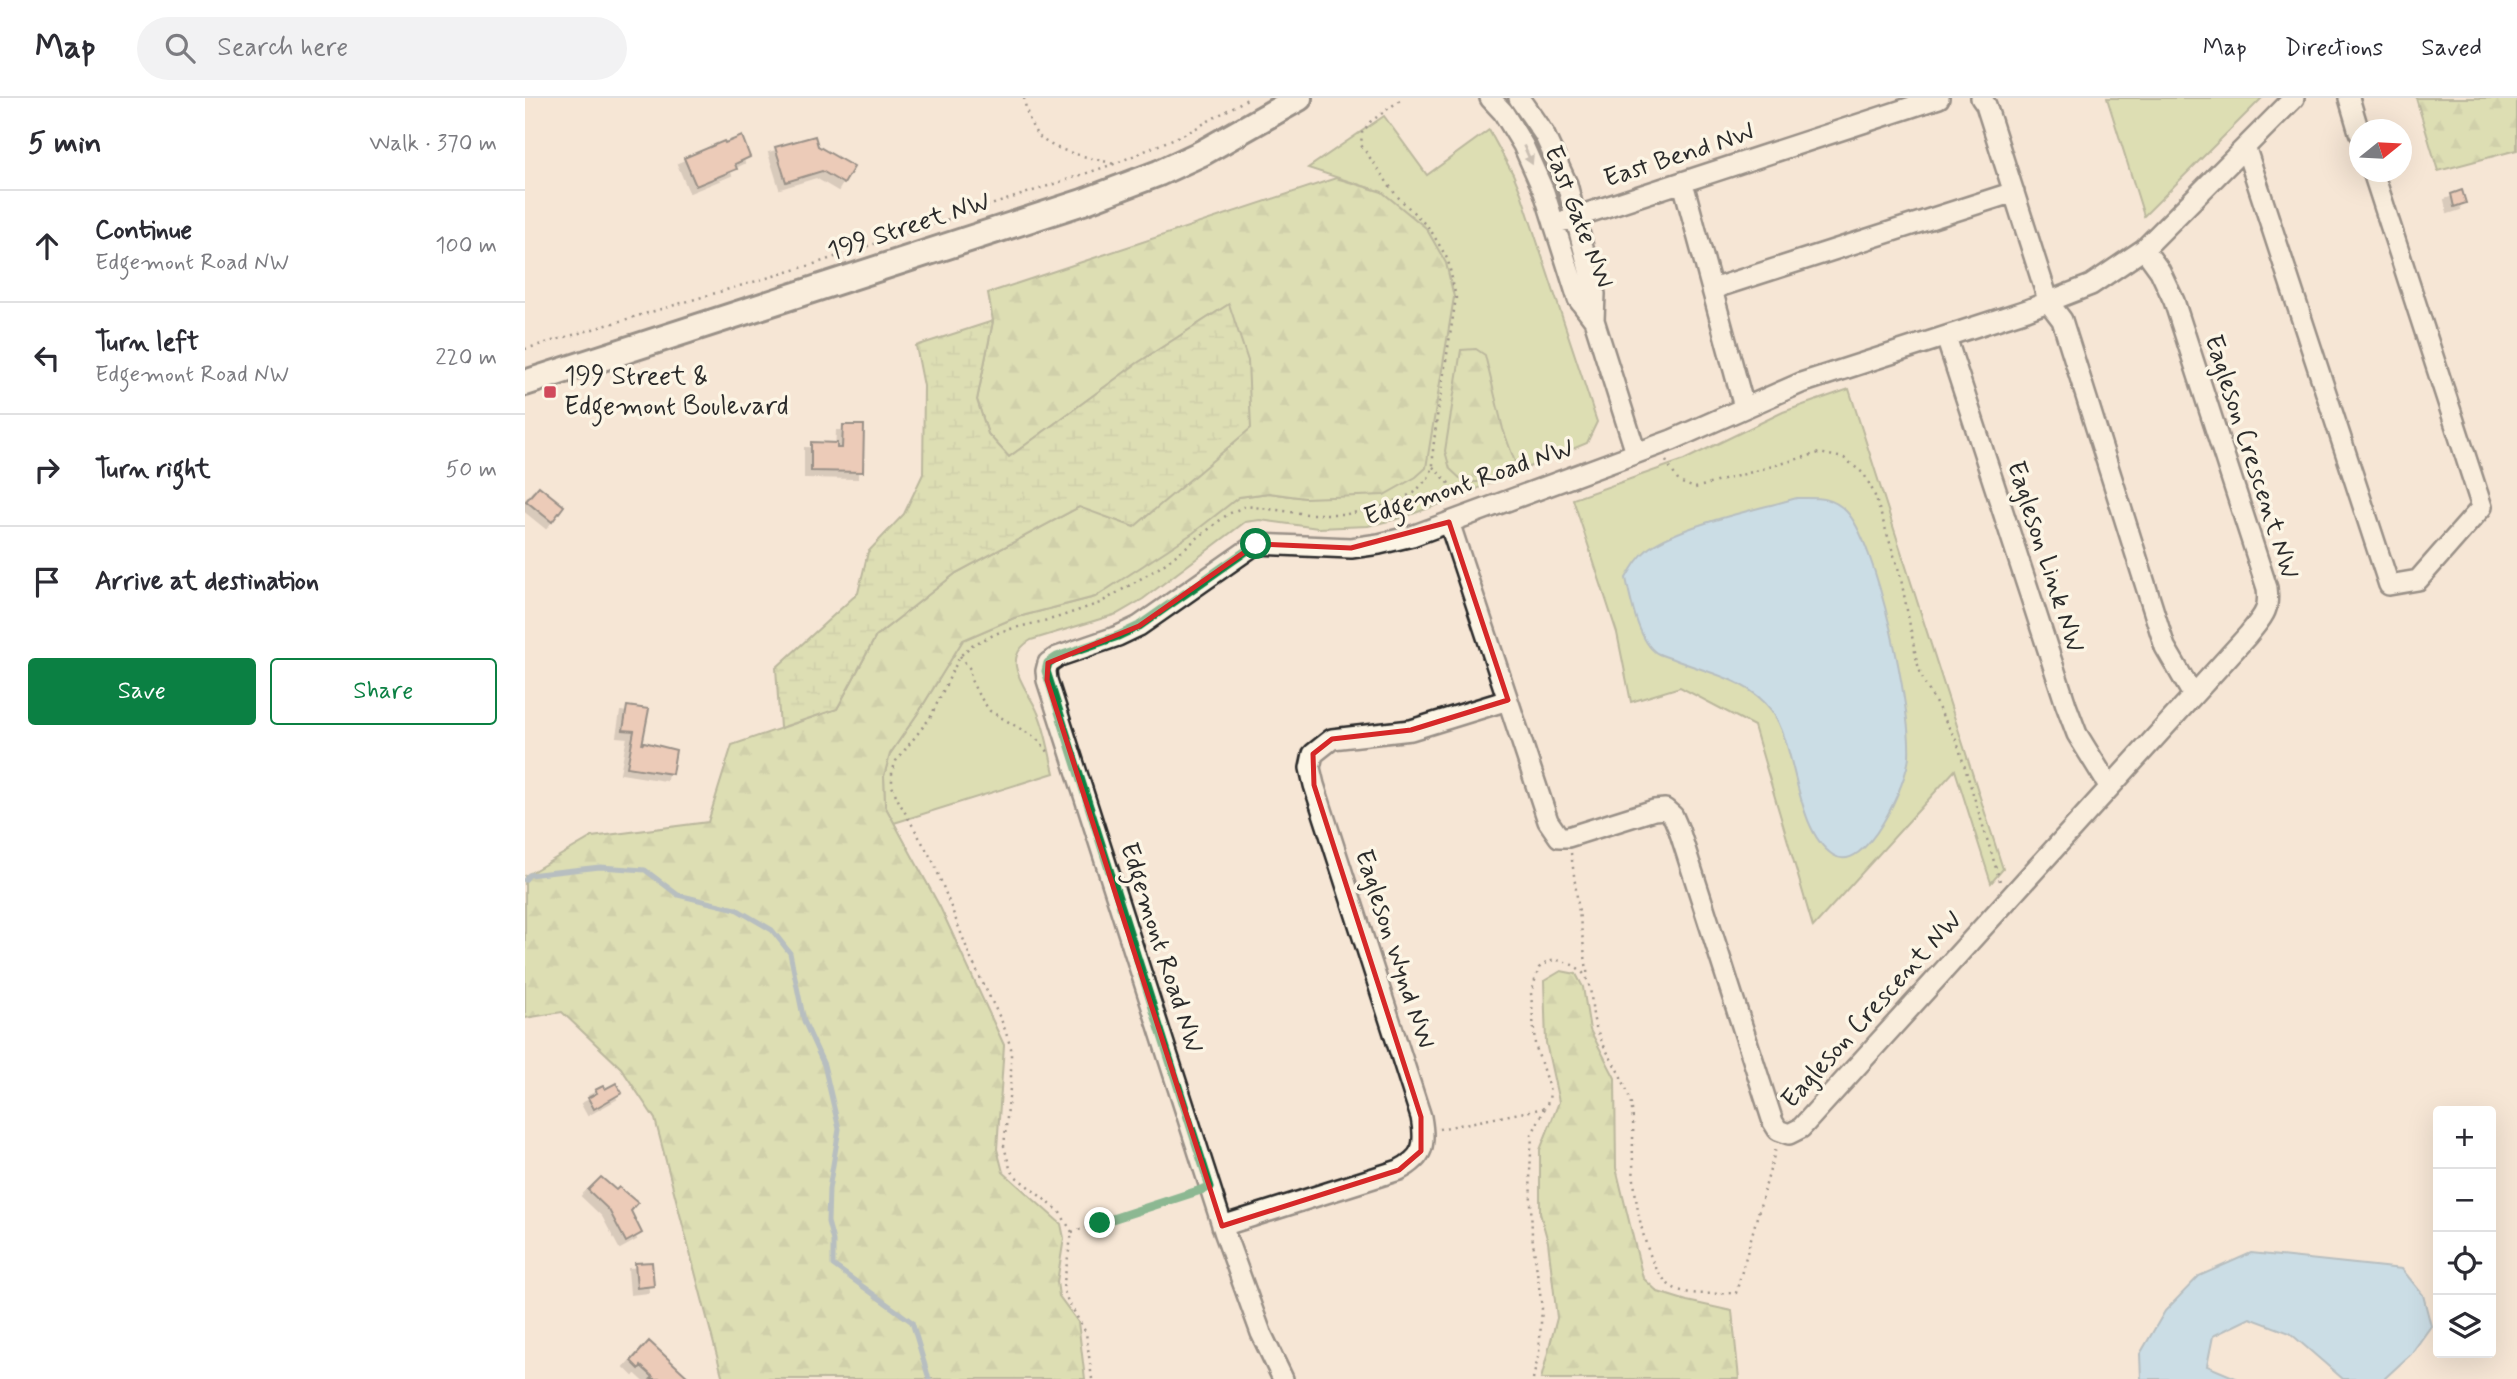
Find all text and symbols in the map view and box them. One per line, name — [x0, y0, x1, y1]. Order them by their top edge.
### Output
search box — [137, 17, 627, 80]
text: Map — [35, 26, 95, 70]
icon: search — [161, 29, 199, 67]
text: Search here — [217, 31, 348, 65]
text: Map — [2203, 33, 2247, 64]
text: Directions — [2285, 33, 2383, 64]
text: Saved — [2421, 33, 2482, 64]
street label: East Bend NW — [1599, 116, 1759, 196]
north arrow — [2349, 119, 2412, 182]
text: 5 min — [28, 124, 102, 163]
text: Walk · 370 m — [369, 129, 497, 159]
street label: East Gate NW — [1535, 141, 1621, 293]
one-way arrow — [1522, 145, 1533, 165]
street label: 199 Street NW — [823, 185, 995, 269]
text: Continue — [95, 214, 192, 248]
icon: ahead — [28, 227, 66, 265]
text: 100 m — [435, 231, 497, 261]
text: Edgemont Road NW — [95, 248, 289, 278]
text: Turn left — [95, 326, 199, 360]
street label: Eagleson Crescent NW — [2195, 331, 2307, 584]
icon: left — [28, 339, 66, 377]
text: 220 m — [435, 343, 497, 373]
text: Edgemont Road NW — [95, 360, 289, 390]
place label: 199 Street & Edgemont Boulevard — [564, 360, 789, 427]
marker: 199 Street & Edgemont Boulevard — [542, 384, 558, 400]
street label: Edgemont Road NW — [1360, 431, 1579, 538]
icon: right — [28, 451, 66, 489]
text: Turn right — [95, 453, 211, 487]
text: 50 m — [446, 455, 497, 485]
street label: Eagleson Link NW — [1998, 457, 2092, 657]
route start — [1240, 528, 1271, 559]
icon: arrive — [28, 563, 66, 601]
text: Arrive at destination — [95, 565, 319, 599]
button: Save — [28, 658, 256, 725]
button: Share — [270, 658, 497, 725]
street label: Edgemont Road NW — [1108, 838, 1211, 1059]
street label: Eagleson Wynd NW — [1346, 845, 1442, 1053]
street label: Eagleson Crescent NW — [1774, 904, 1970, 1116]
map controls — [2433, 1106, 2496, 1358]
button: + — [2433, 1106, 2496, 1169]
button: − — [2433, 1169, 2496, 1232]
route end — [1084, 1207, 1115, 1238]
button: locate — [2433, 1232, 2496, 1295]
button: layers — [2433, 1295, 2496, 1358]

